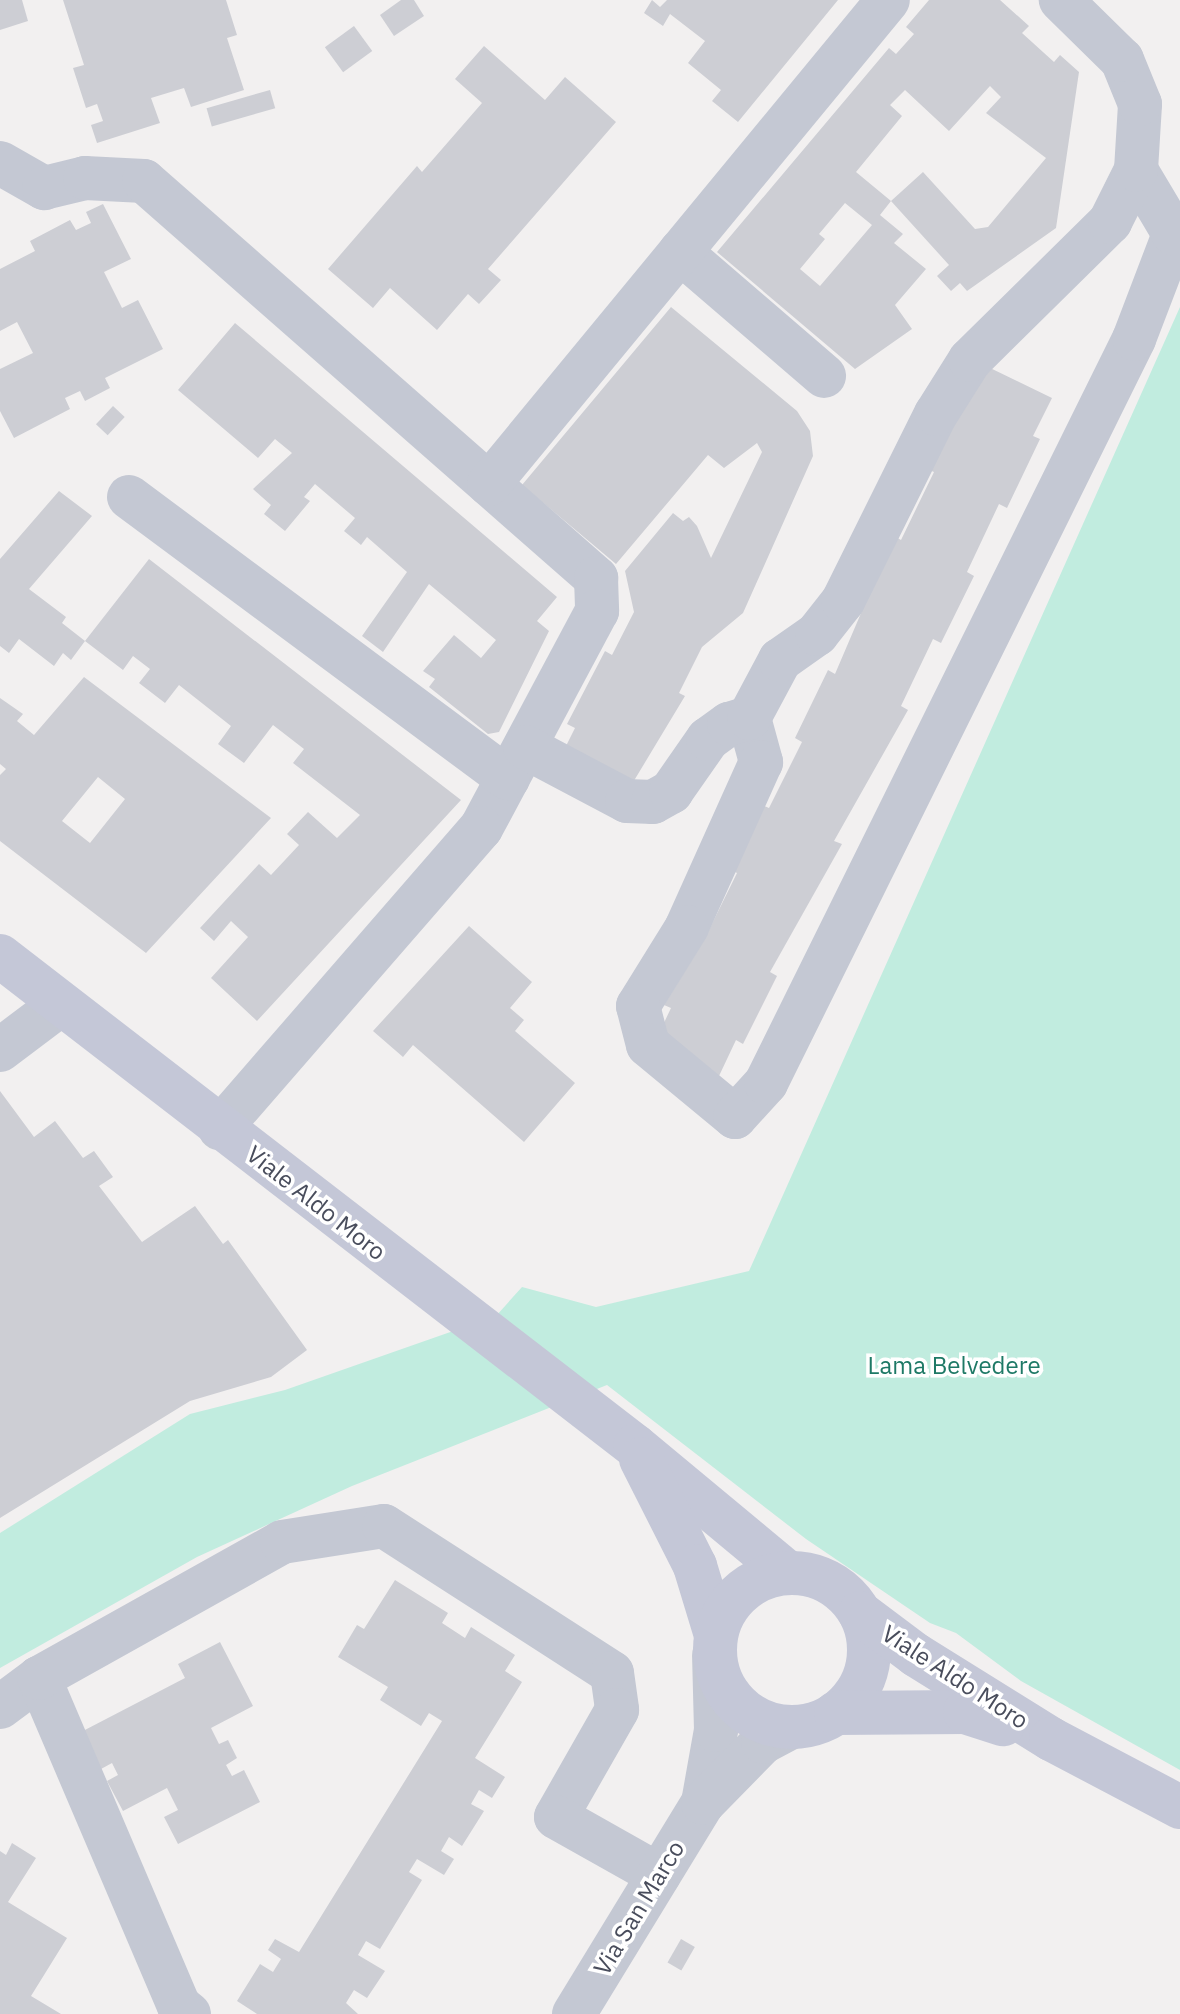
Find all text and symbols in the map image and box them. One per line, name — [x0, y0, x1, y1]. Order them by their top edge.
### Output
street label: Viale Aldo Moro — [241, 1140, 391, 1266]
park label: Lama Belvedere — [867, 1352, 1041, 1380]
street label: Viale Aldo Moro — [876, 1619, 1034, 1735]
street label: Via San Marco — [588, 1836, 690, 1980]

